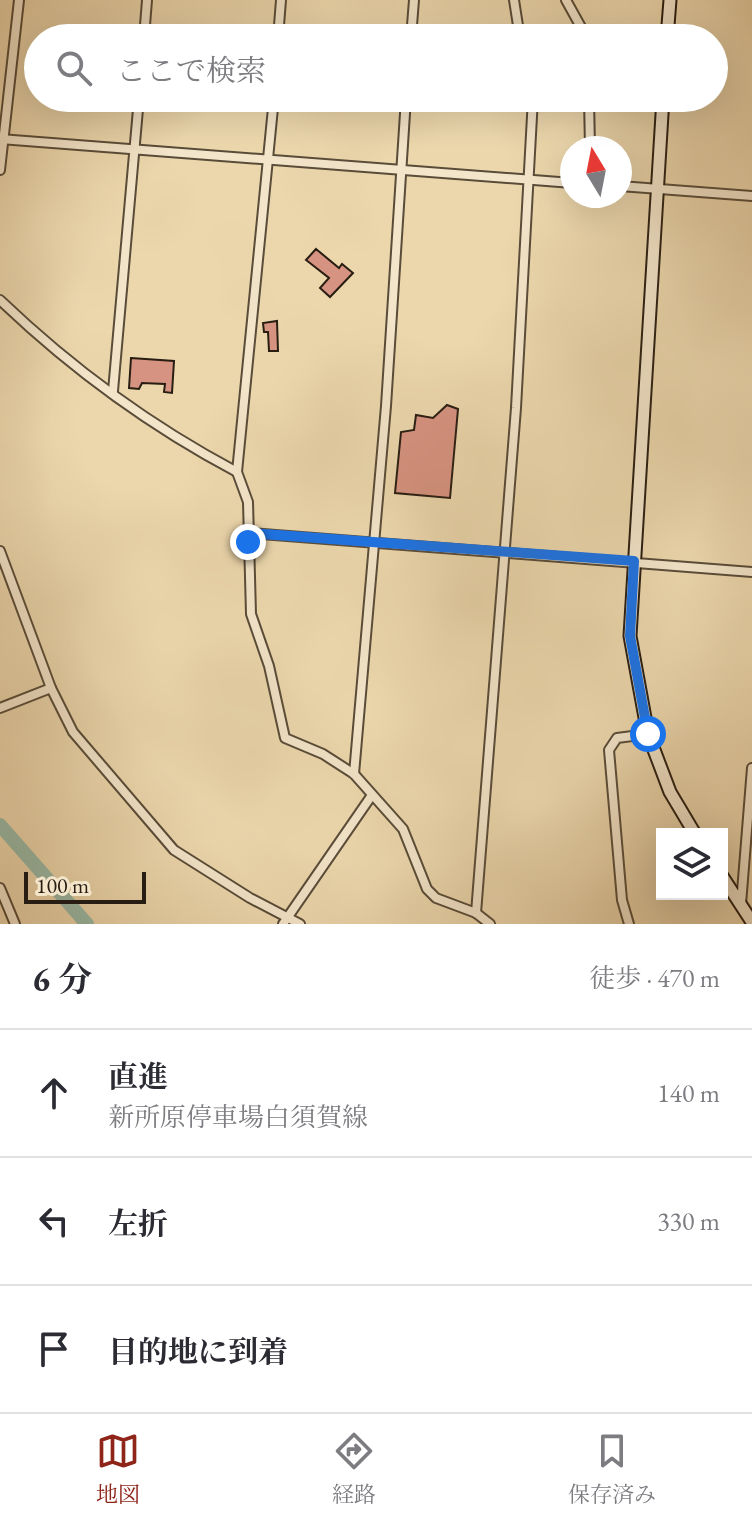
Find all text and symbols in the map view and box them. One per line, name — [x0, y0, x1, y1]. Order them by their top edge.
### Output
search box — [24, 24, 728, 112]
icon: search — [52, 46, 96, 90]
text: ここで検索 — [116, 51, 266, 90]
north arrow — [560, 136, 632, 208]
route end — [230, 524, 266, 560]
route start — [630, 716, 666, 752]
map controls — [656, 828, 728, 900]
button: layers — [656, 828, 728, 900]
scale bar — [24, 868, 146, 904]
text: 100 m — [36, 871, 89, 900]
text: 6 分 — [32, 957, 92, 1001]
text: 徒歩 · 470 m — [590, 961, 720, 995]
text: 直進 — [108, 1057, 168, 1096]
icon: ahead — [32, 1071, 76, 1115]
text: 140 m — [657, 1076, 720, 1110]
text: 新所原停車場白須賀線 — [108, 1100, 368, 1134]
icon: left — [32, 1199, 76, 1243]
text: 左折 — [108, 1204, 168, 1243]
text: 330 m — [657, 1204, 720, 1238]
icon: arrive — [32, 1327, 76, 1371]
text: 目的地に到着 — [108, 1332, 288, 1371]
tab: 地図 — [96, 1429, 140, 1509]
tab: 経路 — [332, 1429, 376, 1509]
tab: 保存済み — [568, 1429, 656, 1509]

